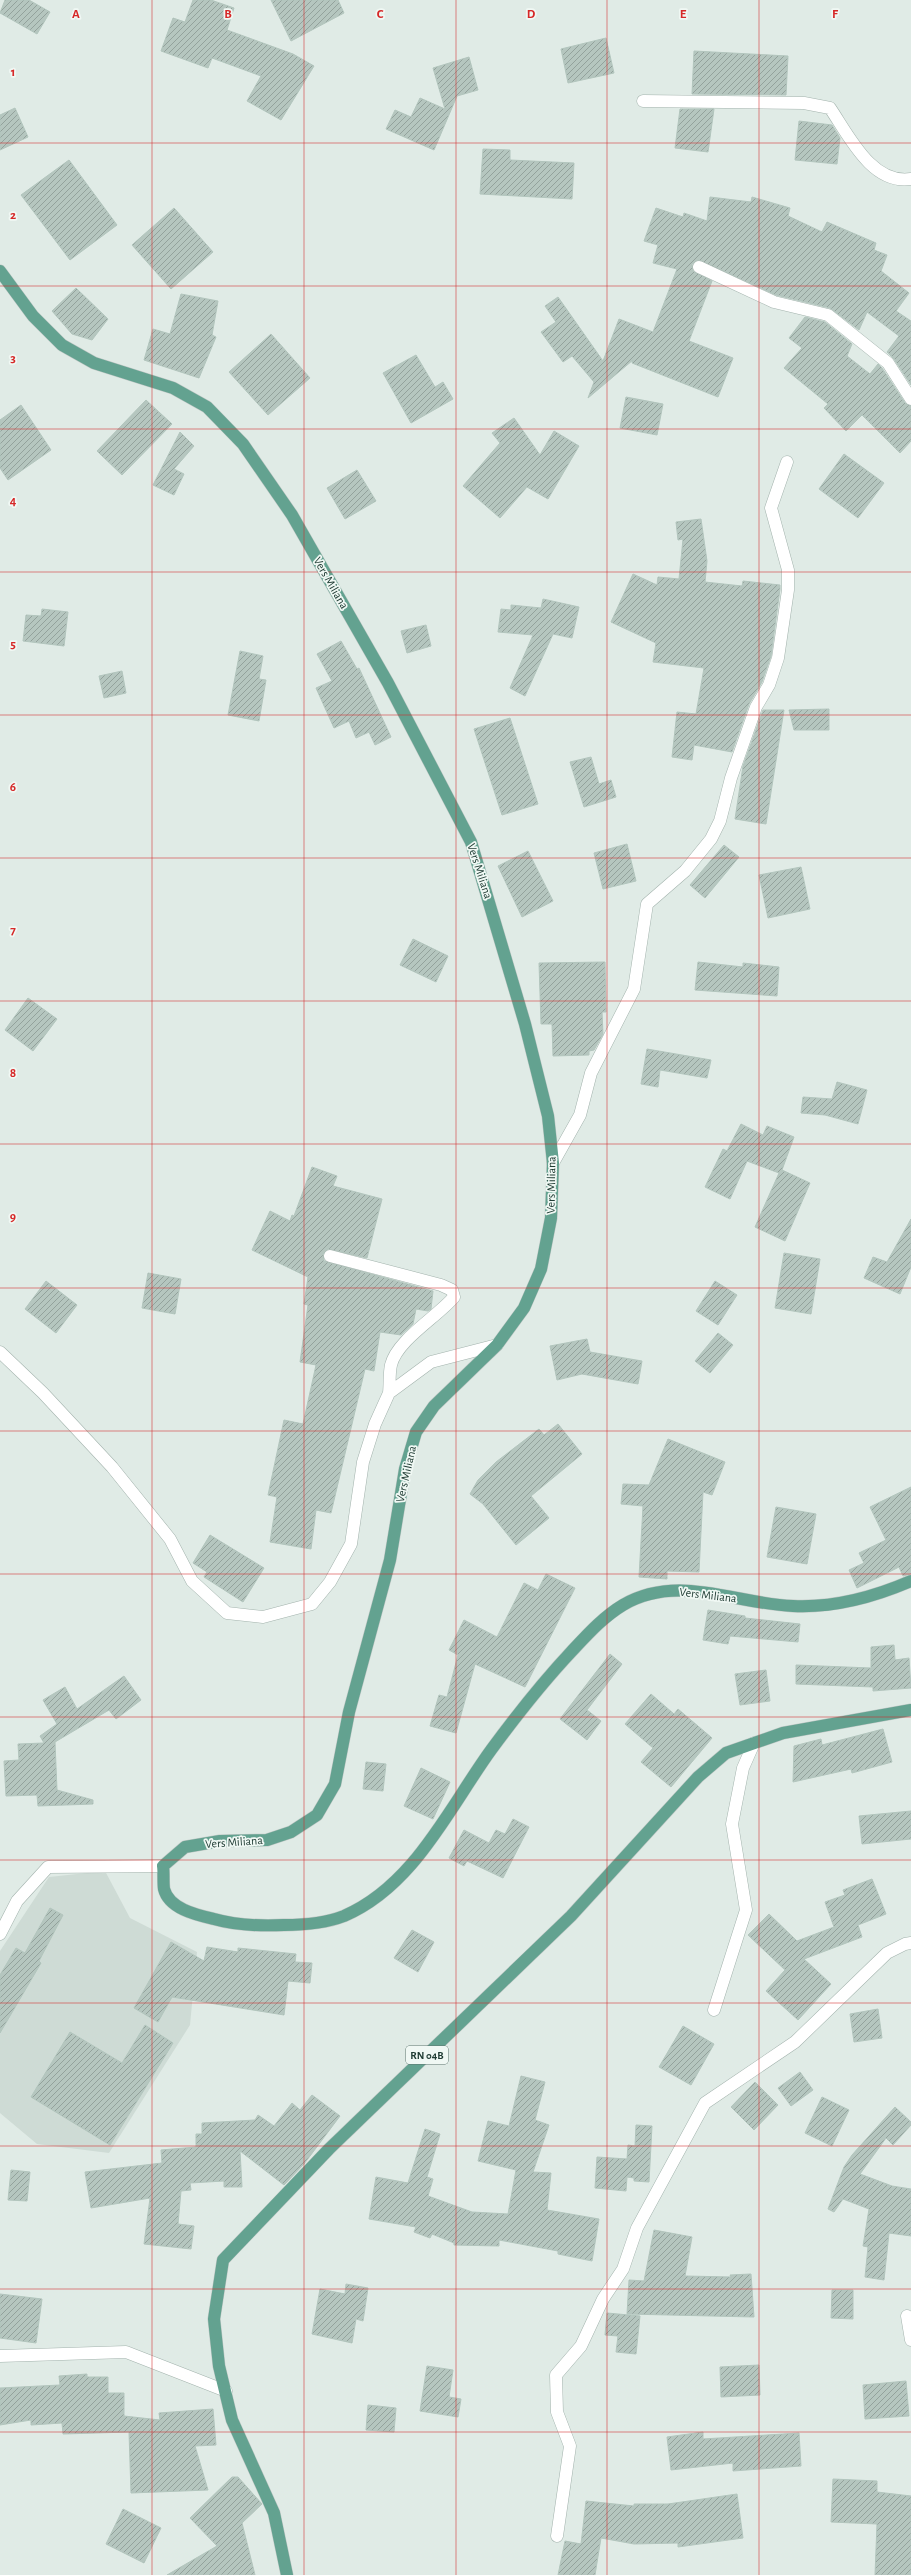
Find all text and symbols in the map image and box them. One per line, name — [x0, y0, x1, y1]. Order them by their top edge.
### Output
text: A — [72, 8, 80, 21]
text: B — [224, 8, 232, 21]
text: C — [377, 8, 384, 21]
text: D — [527, 8, 536, 21]
text: E — [680, 8, 687, 21]
text: F — [832, 8, 839, 21]
text: 1 — [11, 66, 15, 79]
text: 2 — [10, 209, 16, 222]
text: 3 — [10, 352, 16, 365]
text: 4 — [10, 495, 17, 508]
street label: Vers Miliana — [311, 555, 351, 611]
text: 5 — [10, 638, 16, 651]
text: 6 — [10, 781, 16, 794]
street label: Vers Miliana — [465, 842, 495, 901]
text: 7 — [10, 924, 16, 937]
text: 8 — [10, 1067, 16, 1080]
street label: Vers Miliana — [544, 1156, 558, 1214]
text: 9 — [10, 1211, 16, 1224]
street label: Vers Miliana — [394, 1444, 418, 1503]
street label: Vers Miliana — [679, 1586, 738, 1605]
street label: Vers Miliana — [205, 1834, 264, 1850]
road number: RN 04B — [406, 2046, 448, 2064]

